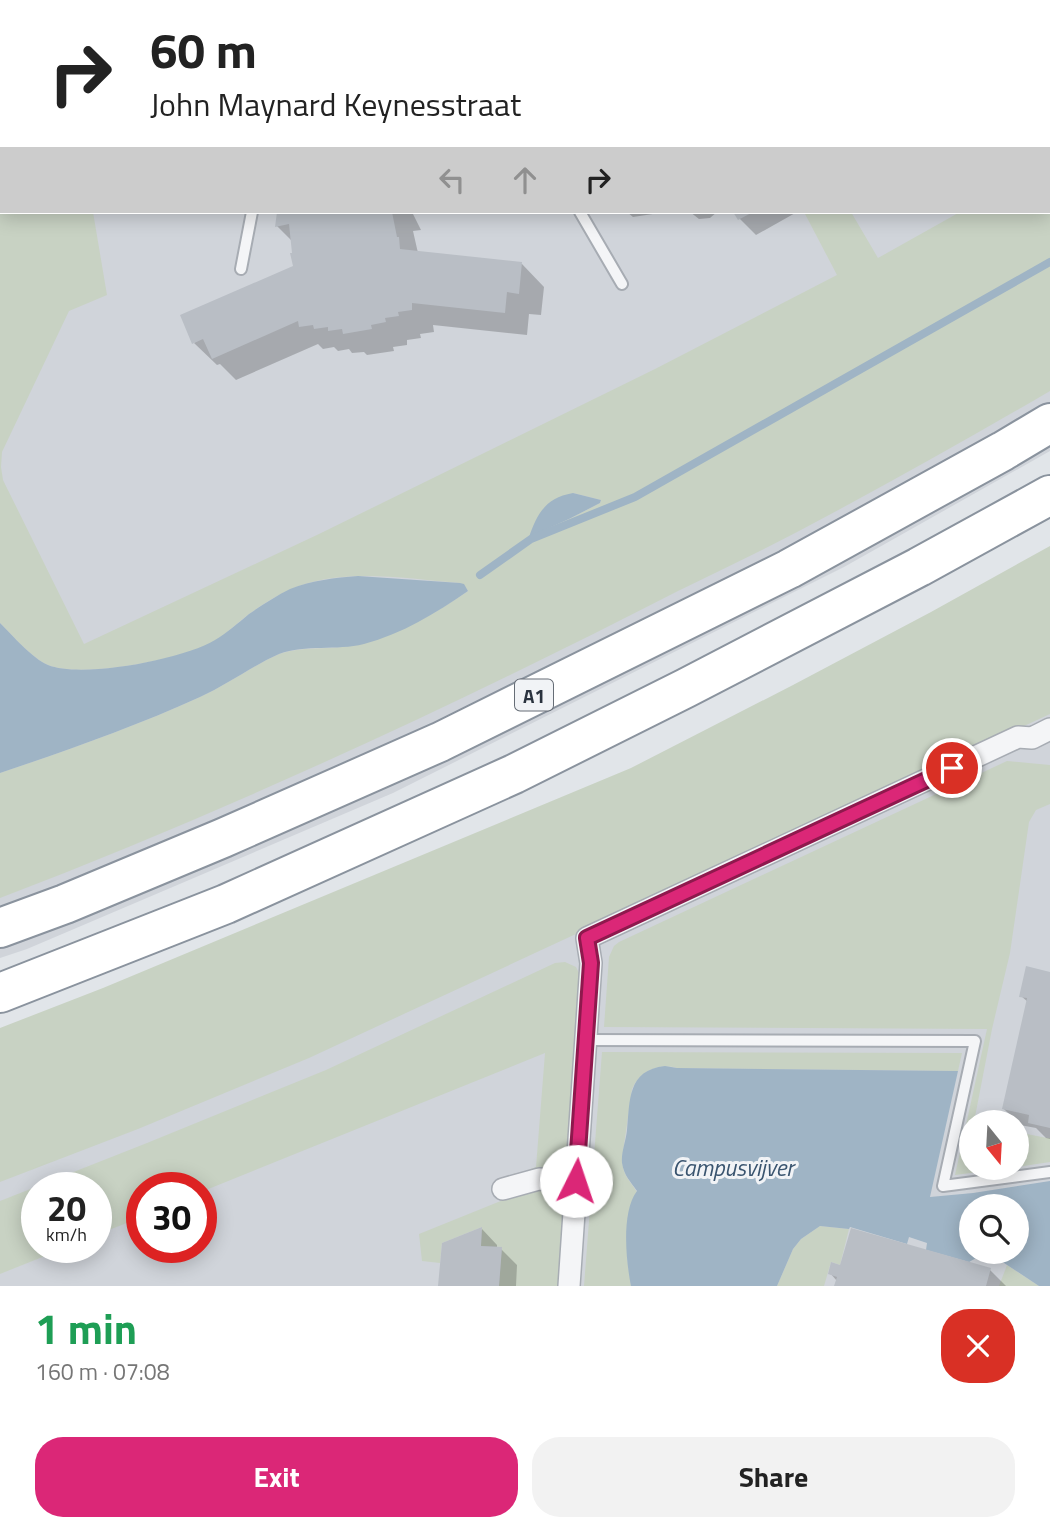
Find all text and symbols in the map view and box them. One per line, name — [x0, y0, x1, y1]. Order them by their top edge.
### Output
text: 60 m — [150, 12, 257, 87]
icon: right — [35, 28, 126, 119]
text: John Maynard Keynesstraat — [150, 80, 521, 128]
icon: left — [433, 161, 471, 199]
icon: ahead — [506, 161, 544, 199]
icon: right — [579, 161, 617, 199]
road number: A1 — [515, 680, 553, 710]
pin — [922, 738, 982, 798]
icon: arrive — [933, 749, 971, 787]
north arrow — [959, 1110, 1029, 1180]
map controls — [959, 1110, 1029, 1264]
position arrow — [539, 1144, 613, 1218]
water label: Campusvijver — [672, 1150, 796, 1185]
speed limit sign: 30 — [126, 1172, 217, 1263]
text: 20 — [47, 1181, 86, 1235]
button: search — [959, 1194, 1029, 1264]
text: km/h — [46, 1221, 87, 1248]
text: 1 min — [35, 1296, 137, 1360]
button: close — [941, 1309, 1015, 1383]
text: 160 m · 07:08 — [35, 1354, 170, 1389]
button: Exit — [35, 1437, 518, 1517]
button: Share — [532, 1437, 1015, 1517]

